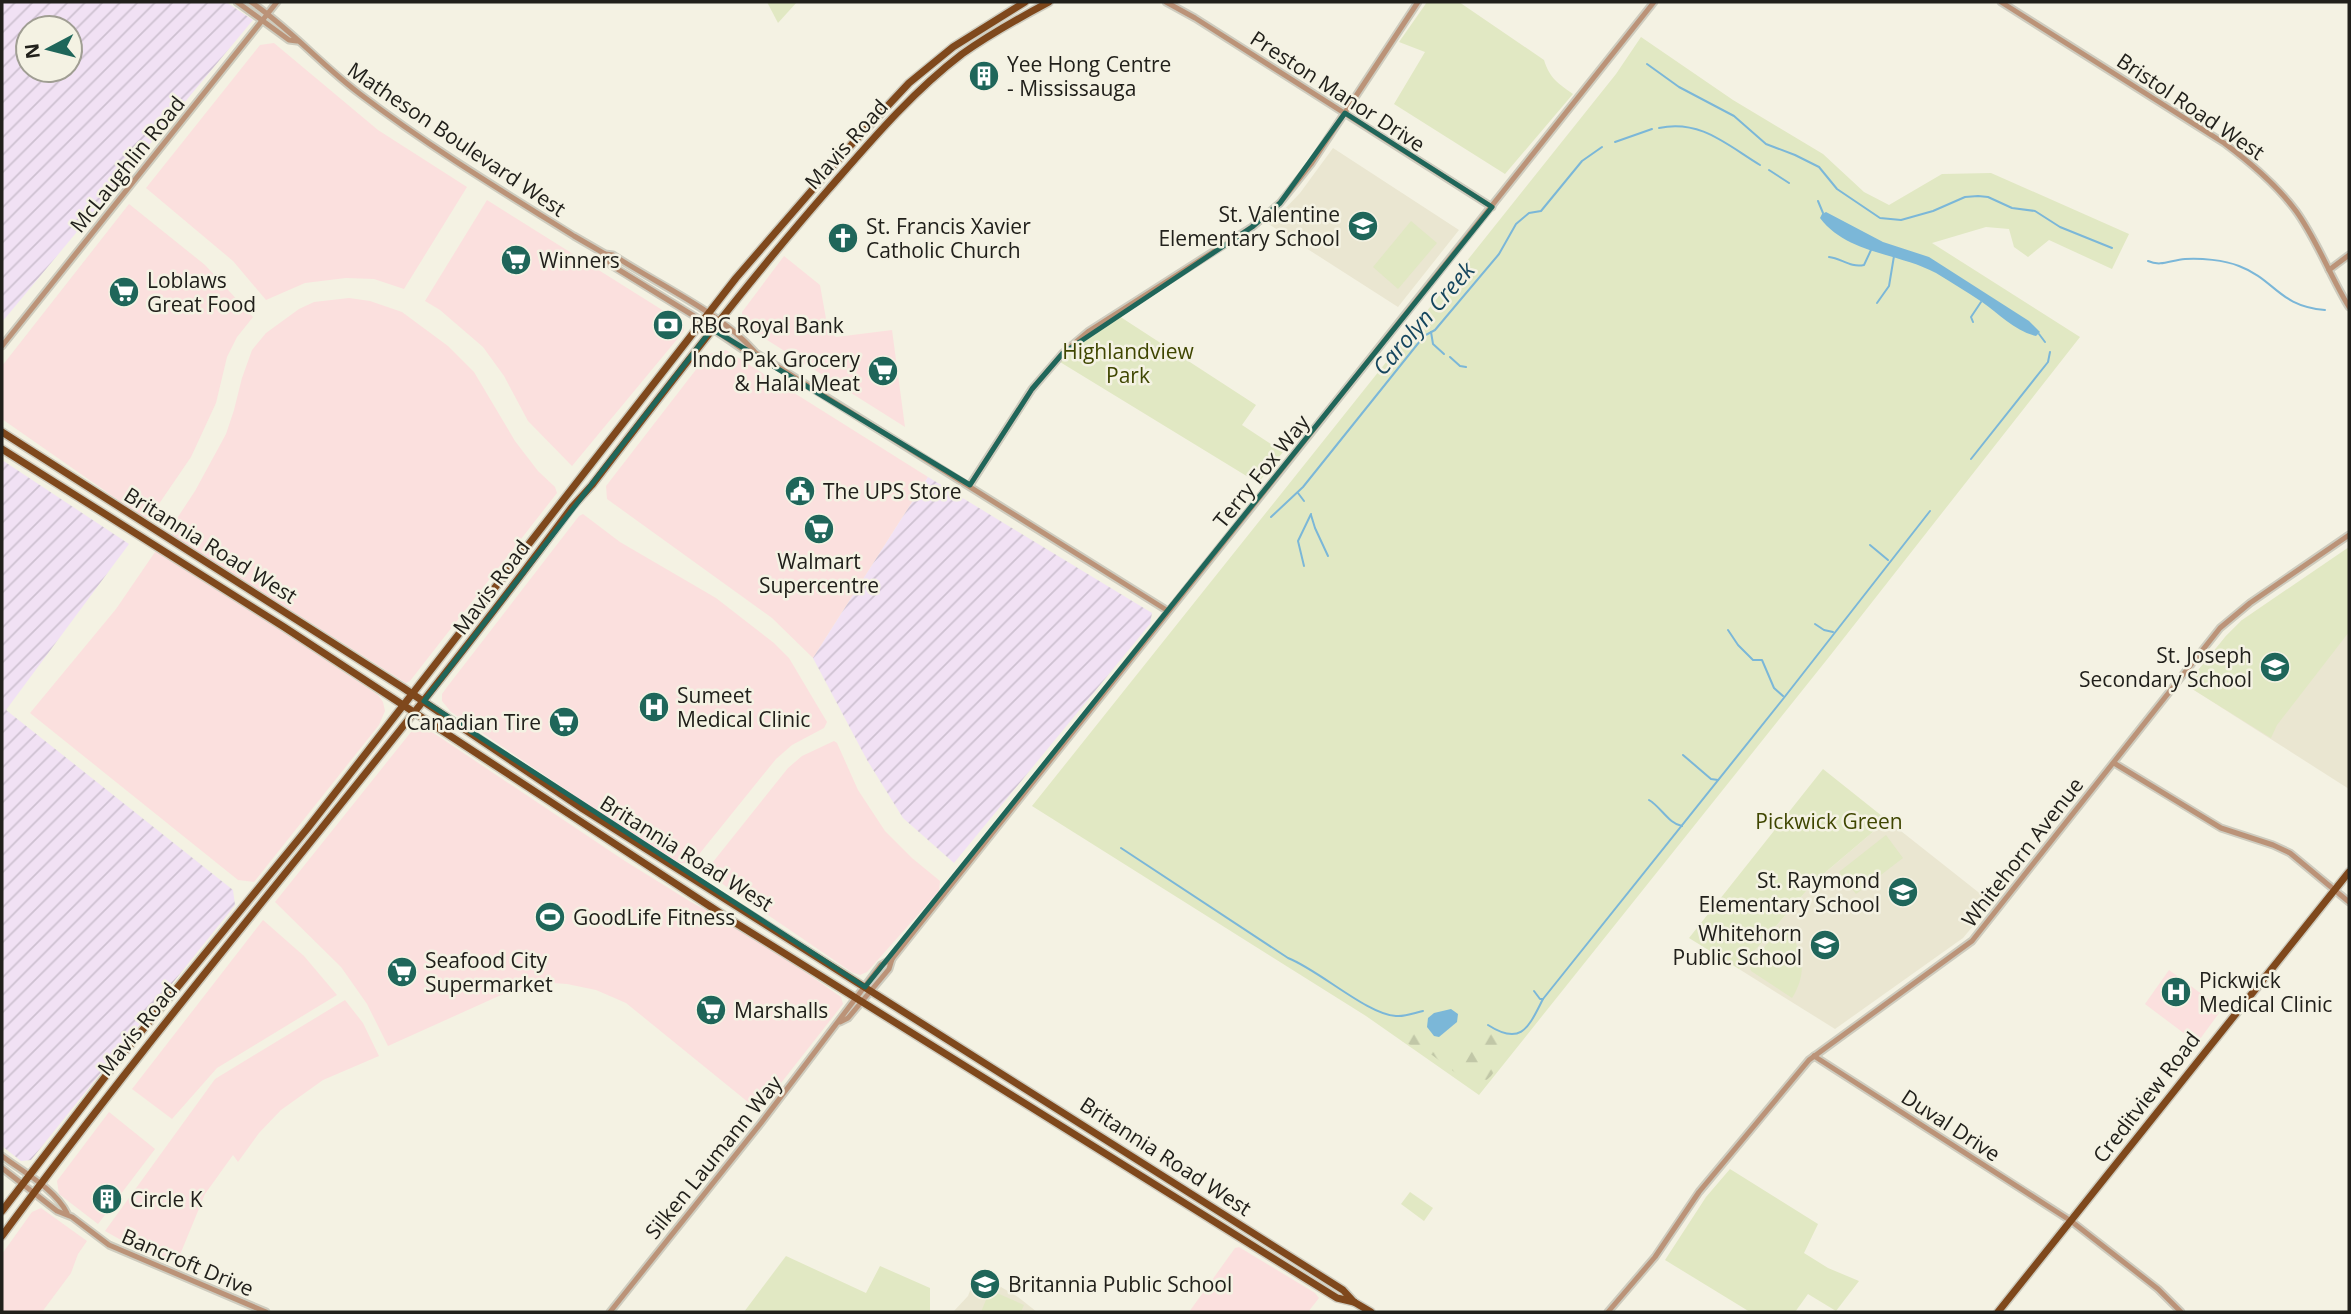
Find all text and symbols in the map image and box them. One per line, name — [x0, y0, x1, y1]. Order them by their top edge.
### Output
north arrow — [14, 14, 84, 84]
street label: Preston Manor Drive — [1245, 24, 1431, 158]
text: N — [18, 42, 46, 60]
street label: Bristol Road West — [2112, 46, 2270, 166]
place label: Yee Hong Centre - Mississauga — [1007, 50, 1171, 102]
street label: Matheson Boulevard West — [342, 55, 572, 223]
building icon: Yee Hong Centre - Mississauga — [967, 59, 1001, 93]
street label: McLaughlin Road — [63, 90, 191, 238]
street label: Mavis Road — [798, 93, 894, 195]
place label: St. Valentine Elementary School — [1158, 200, 1340, 252]
school or university icon: St. Valentine Elementary School — [1346, 209, 1380, 243]
place label: St. Francis Xavier Catholic Church — [866, 212, 1031, 264]
church icon: St. Francis Xavier Catholic Church — [826, 221, 860, 255]
supermarket icon: Winners — [499, 243, 533, 277]
place label: Winners — [539, 246, 620, 274]
water label: Carolyn Creek — [1365, 254, 1482, 382]
place label: Loblaws Great Food — [147, 266, 256, 318]
supermarket icon: Loblaws Great Food — [107, 275, 141, 309]
bank icon: RBC Royal Bank — [651, 308, 685, 342]
place label: RBC Royal Bank — [691, 311, 844, 339]
park label: Highlandview Park — [1062, 337, 1195, 389]
place label: Indo Pak Grocery & Halal Meat — [692, 345, 860, 397]
supermarket icon: Indo Pak Grocery & Halal Meat — [866, 354, 900, 388]
street label: Terry Fox Way — [1207, 408, 1316, 533]
public building icon: The UPS Store — [783, 474, 817, 508]
place label: The UPS Store — [823, 477, 962, 505]
street label: Britannia Road West — [119, 480, 303, 610]
supermarket icon: Walmart Supercentre — [802, 512, 836, 546]
street label: Mavis Road — [446, 534, 536, 640]
place label: Walmart Supercentre — [759, 547, 879, 599]
place label: St. Joseph Secondary School — [2079, 641, 2252, 693]
school or university icon: St. Joseph Secondary School — [2258, 650, 2292, 684]
place label: Sumeet Medical Clinic — [677, 681, 810, 733]
hospital icon: Sumeet Medical Clinic — [637, 690, 671, 724]
supermarket icon: Canadian Tire — [547, 705, 581, 739]
place label: Canadian Tire — [406, 708, 541, 736]
street label: Whitehorn Avenue — [1955, 772, 2089, 932]
street label: Britannia Road West — [595, 788, 779, 918]
park label: Pickwick Green — [1755, 807, 1903, 835]
place label: St. Raymond Elementary School — [1698, 866, 1880, 918]
school or university icon: St. Raymond Elementary School — [1886, 875, 1920, 909]
sports icon: GoodLife Fitness — [533, 900, 567, 934]
place label: GoodLife Fitness — [573, 903, 735, 931]
place label: Whitehorn Public School — [1673, 919, 1802, 971]
school or university icon: Whitehorn Public School — [1808, 928, 1842, 962]
place label: Seafood City Supermarket — [425, 946, 553, 998]
supermarket icon: Seafood City Supermarket — [385, 955, 419, 989]
place label: Pickwick Medical Clinic — [2199, 966, 2332, 1018]
hospital icon: Pickwick Medical Clinic — [2159, 975, 2193, 1009]
street label: Mavis Road — [91, 977, 183, 1081]
supermarket icon: Marshalls — [694, 993, 728, 1027]
place label: Marshalls — [734, 996, 828, 1024]
street label: Creditview Road — [2086, 1026, 2206, 1168]
street label: Silken Laumann Way — [638, 1069, 788, 1245]
street label: Duval Drive — [1896, 1083, 2006, 1167]
street label: Britannia Road West — [1075, 1090, 1257, 1222]
building icon: Circle K — [90, 1182, 124, 1216]
place label: Circle K — [130, 1185, 203, 1213]
street label: Bancroft Drive — [118, 1222, 258, 1302]
school or university icon: Britannia Public School — [968, 1267, 1002, 1301]
place label: Britannia Public School — [1008, 1270, 1232, 1298]

